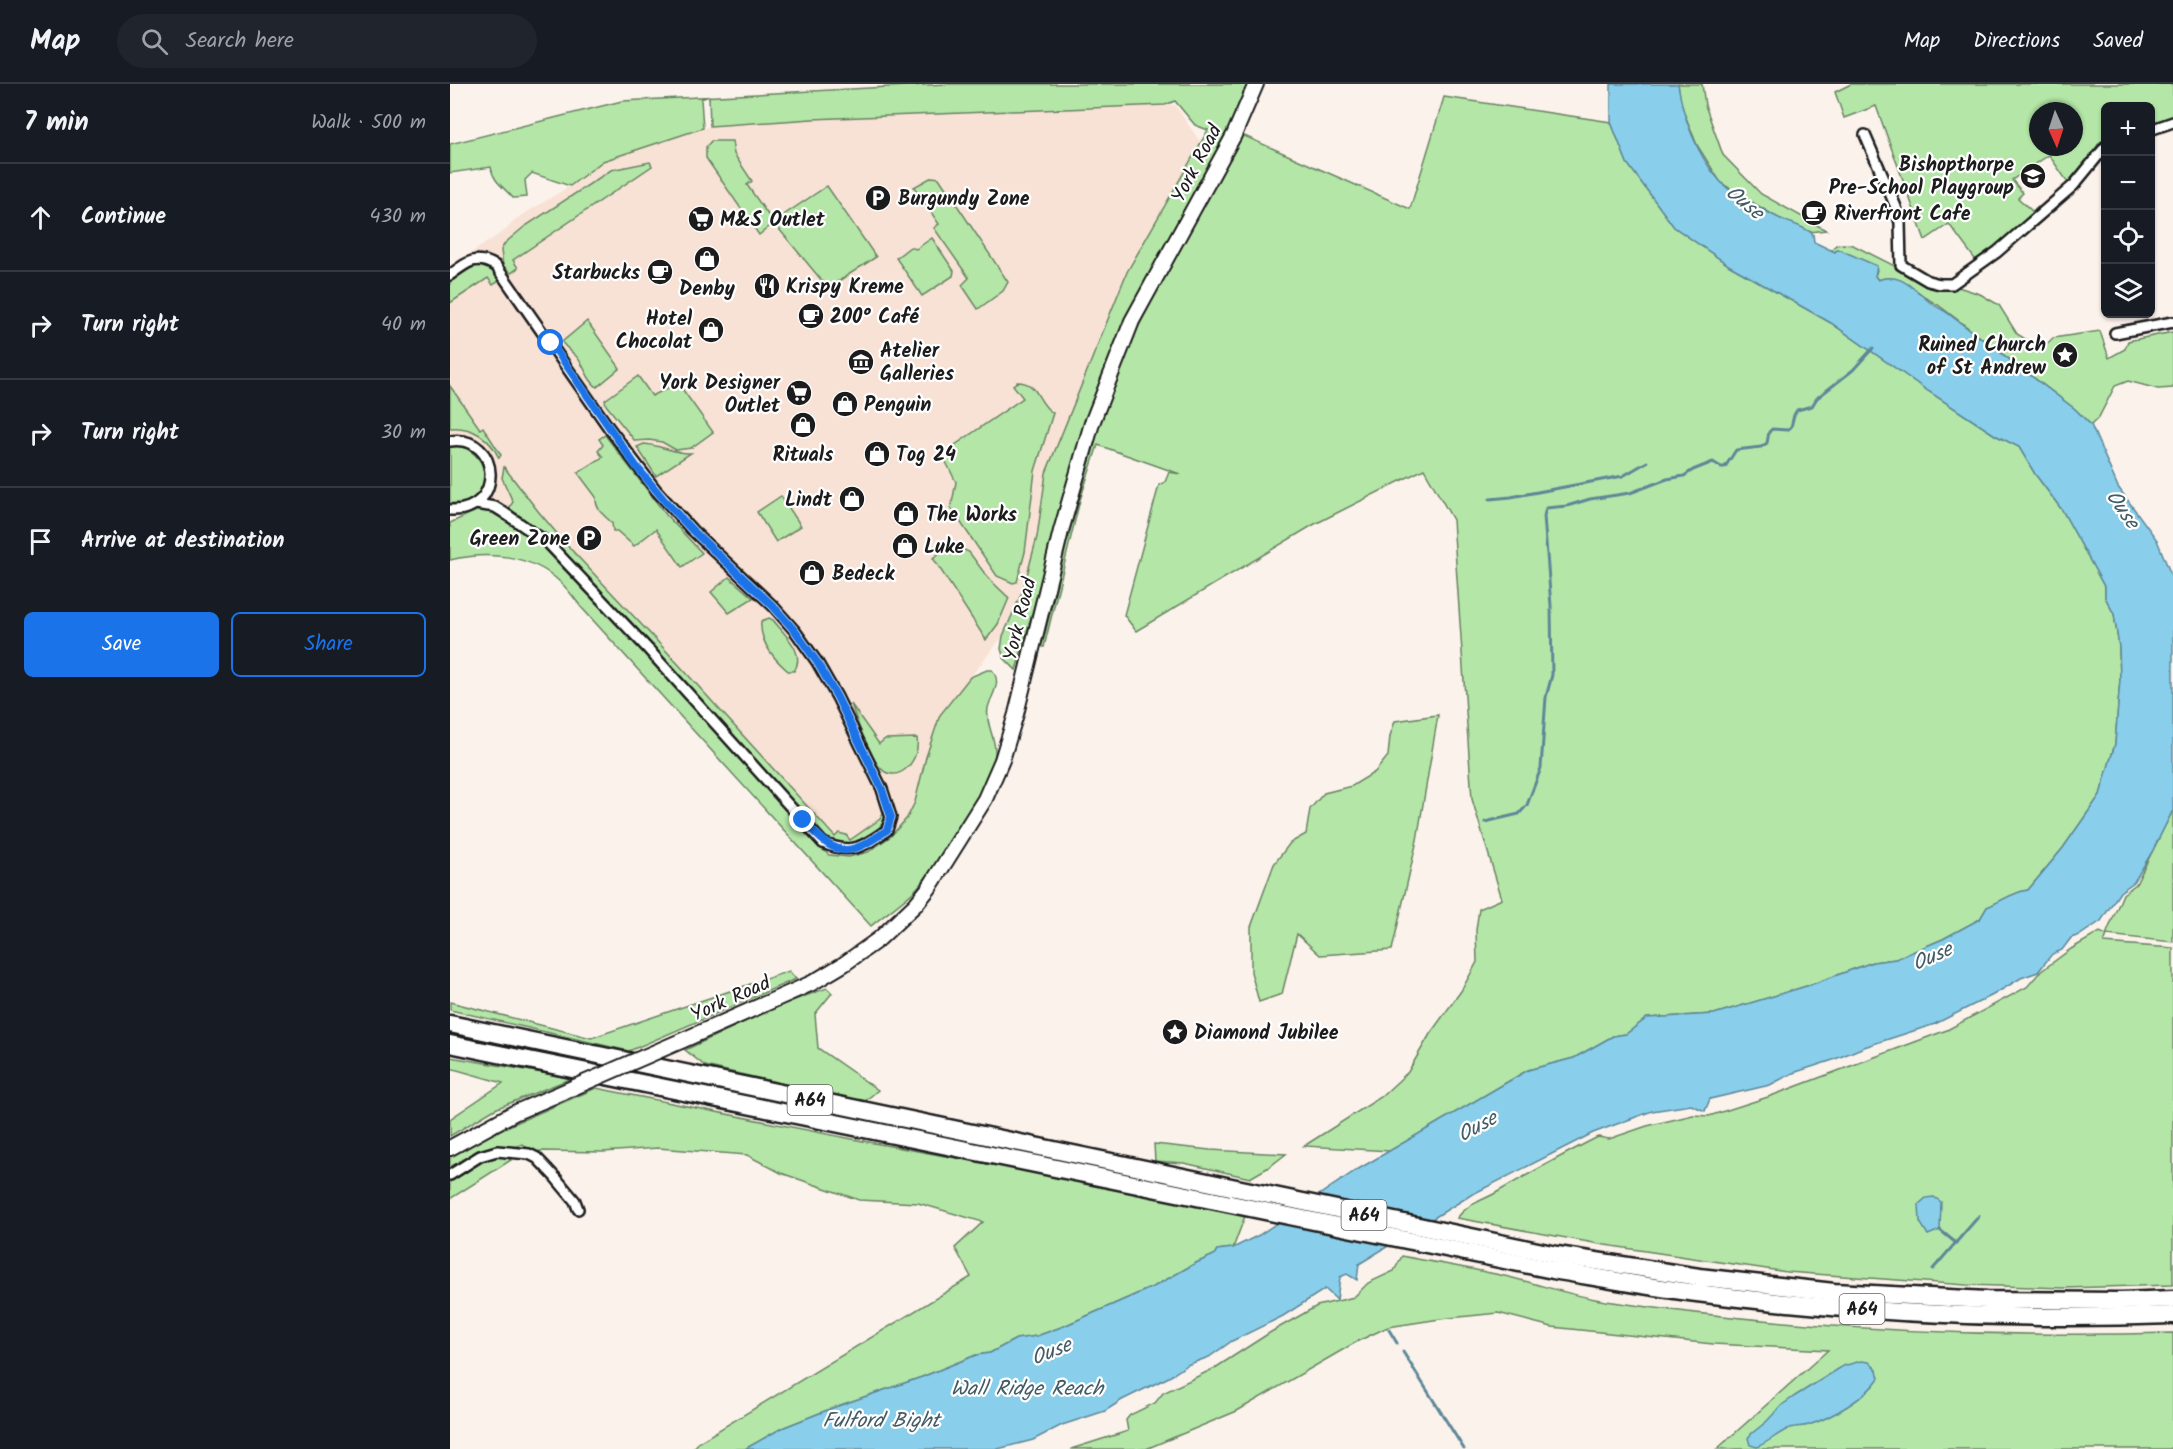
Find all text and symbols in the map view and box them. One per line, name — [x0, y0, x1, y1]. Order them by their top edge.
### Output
search box — [117, 14, 537, 68]
text: Map — [30, 19, 81, 64]
text: Search here — [186, 24, 294, 59]
icon: search — [138, 25, 171, 58]
text: Map — [1904, 25, 1940, 58]
text: Directions — [1973, 25, 2060, 58]
text: Saved — [2093, 25, 2143, 58]
text: 7 min — [24, 102, 89, 144]
north arrow — [2029, 102, 2083, 156]
map controls — [2101, 102, 2155, 318]
button: + — [2101, 102, 2155, 156]
text: Walk · 500 m — [311, 107, 426, 139]
street label: York Road — [1164, 118, 1232, 209]
place label: Bishopthorpe Pre-School Playgroup — [1829, 150, 2014, 205]
button: − — [2101, 156, 2155, 210]
school or university icon: Bishopthorpe Pre-School Playgroup — [2018, 161, 2048, 191]
water label: Ouse — [1718, 177, 1772, 231]
parking icon: Burgundy Zone — [863, 183, 893, 213]
place label: Burgundy Zone — [898, 184, 1030, 216]
cafe icon: Riverfront Cafe — [1799, 198, 1829, 228]
place label: Riverfront Cafe — [1834, 199, 1971, 231]
text: Continue — [81, 200, 166, 235]
icon: ahead — [24, 201, 57, 234]
text: 430 m — [370, 201, 426, 233]
supermarket icon: M&S Outlet — [686, 204, 716, 234]
place label: M&S Outlet — [720, 205, 826, 237]
button: locate — [2101, 210, 2155, 264]
shop icon: Denby — [692, 244, 722, 274]
cafe icon: Starbucks — [645, 257, 675, 287]
place label: Starbucks — [552, 258, 641, 290]
button: layers — [2101, 264, 2155, 318]
restaurant icon: Krispy Kreme — [752, 271, 782, 301]
place label: Krispy Kreme — [786, 272, 904, 304]
place label: Denby — [679, 274, 736, 306]
cafe icon: 200° Café — [796, 301, 826, 331]
place label: 200° Café — [830, 302, 920, 334]
place label: Hotel Chocolat — [616, 304, 693, 359]
text: Turn right — [81, 308, 179, 343]
icon: right — [24, 309, 57, 342]
text: 40 m — [381, 309, 426, 341]
shop icon: Hotel Chocolat — [696, 315, 726, 345]
route start — [537, 329, 563, 355]
place label: Ruined Church of St Andrew — [1918, 330, 2047, 385]
place label: Atelier Galleries — [880, 336, 955, 391]
place icon: Ruined Church of St Andrew — [2050, 340, 2080, 370]
museum icon: Atelier Galleries — [846, 347, 876, 377]
place label: York Designer Outlet — [660, 368, 781, 423]
supermarket icon: York Designer Outlet — [784, 378, 814, 408]
shop icon: Penguin — [830, 389, 860, 419]
place label: Penguin — [864, 390, 931, 422]
shop icon: Rituals — [788, 410, 818, 440]
text: Turn right — [81, 416, 179, 451]
icon: right — [24, 417, 57, 450]
text: 30 m — [381, 417, 426, 449]
shop icon: Tog 24 — [862, 439, 892, 469]
place label: Rituals — [773, 440, 834, 472]
place label: Tog 24 — [896, 440, 956, 472]
water label: Ouse — [2096, 483, 2149, 538]
shop icon: Lindt — [837, 484, 867, 514]
place label: Lindt — [785, 485, 833, 517]
shop icon: The Works — [891, 499, 921, 529]
place label: The Works — [926, 500, 1018, 532]
parking icon: Green Zone — [574, 523, 604, 553]
text: Arrive at destination — [81, 524, 284, 559]
place label: Green Zone — [470, 524, 570, 556]
icon: arrive — [24, 525, 57, 558]
shop icon: Luke — [890, 531, 920, 561]
place label: Luke — [924, 532, 964, 564]
shop icon: Bedeck — [797, 558, 827, 588]
place label: Bedeck — [832, 559, 896, 591]
street label: York Road — [995, 574, 1047, 664]
button: Save — [24, 612, 219, 677]
button: Share — [231, 612, 426, 677]
route end — [789, 806, 815, 832]
water label: Ouse — [1907, 933, 1961, 981]
street label: York Road — [686, 968, 777, 1032]
place icon: Diamond Jubilee — [1160, 1017, 1190, 1047]
place label: Diamond Jubilee — [1194, 1018, 1339, 1050]
road number: A64 — [788, 1085, 832, 1115]
water label: Ouse — [1452, 1102, 1506, 1152]
road number: A64 — [1342, 1200, 1386, 1230]
road number: A64 — [1840, 1294, 1884, 1324]
water label: Ouse — [1026, 1328, 1079, 1375]
water label: Wall Ridge Reach — [951, 1373, 1105, 1406]
water label: Fulford Bight — [822, 1405, 942, 1438]

